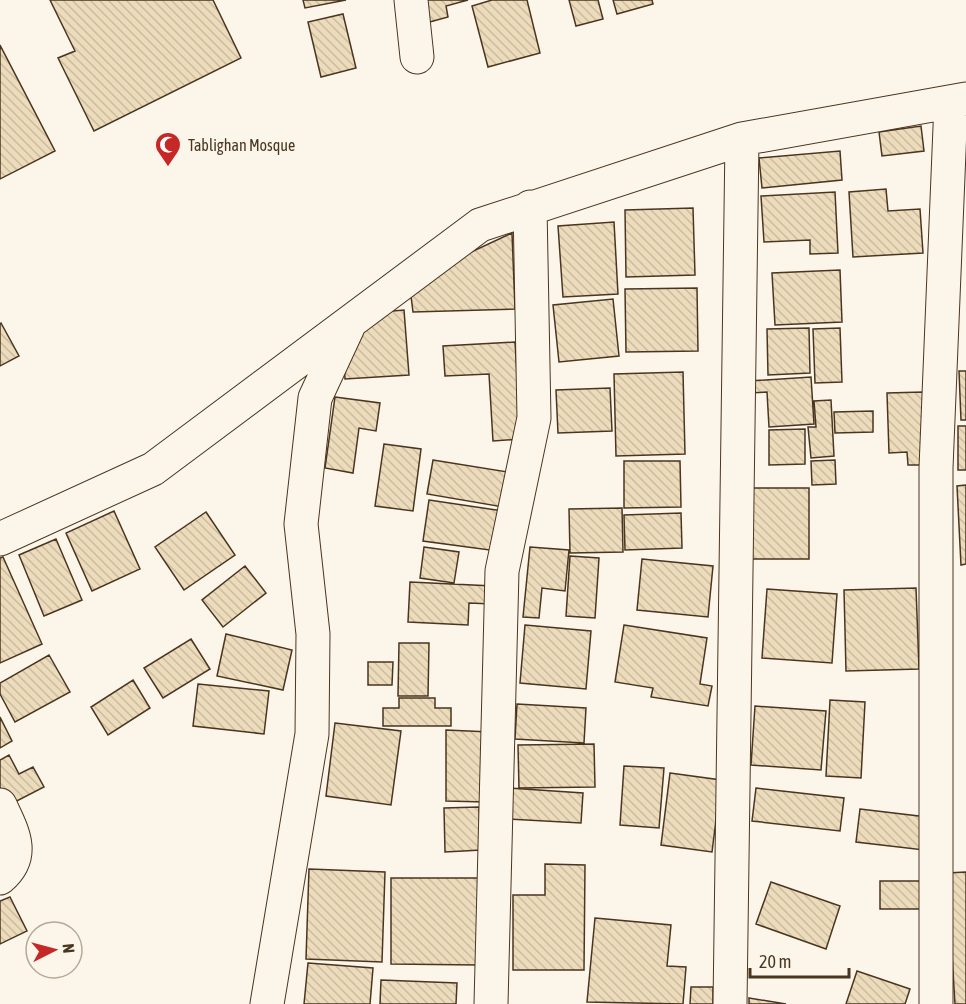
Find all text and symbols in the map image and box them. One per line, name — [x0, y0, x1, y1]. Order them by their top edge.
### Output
mosque icon: Tablighan Mosque — [153, 130, 183, 168]
place label: Tablighan Mosque — [188, 136, 295, 155]
north arrow — [24, 920, 84, 980]
scale bar — [750, 941, 849, 979]
text: N — [59, 943, 78, 954]
text: 20 m — [759, 951, 791, 972]

